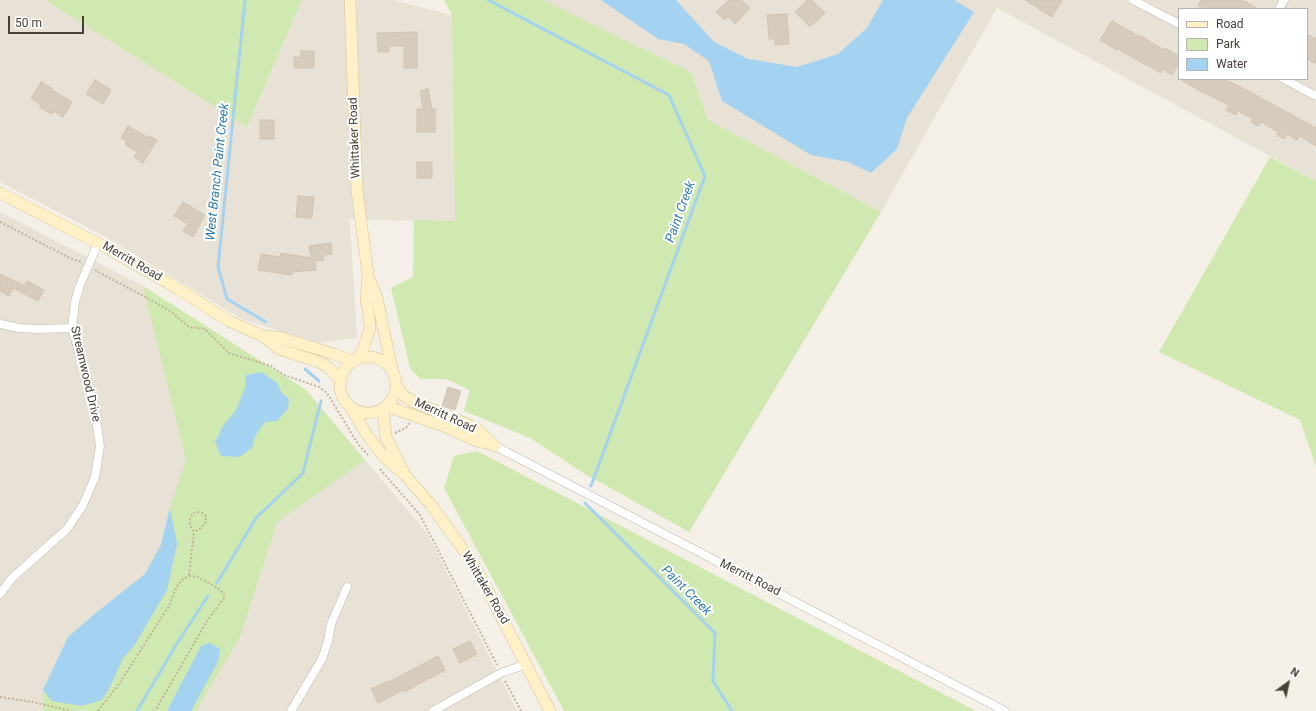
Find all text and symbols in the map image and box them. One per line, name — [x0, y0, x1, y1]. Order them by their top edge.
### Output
scale bar — [10, 8, 86, 34]
legend — [1178, 8, 1308, 80]
text: 50 m — [15, 16, 42, 30]
text: Road — [1216, 17, 1244, 31]
text: Park — [1216, 37, 1240, 51]
text: Water — [1216, 57, 1247, 71]
street label: Whittaker Road — [346, 97, 364, 179]
water label: West Branch Paint Creek — [203, 102, 233, 242]
water label: Paint Creek — [663, 179, 699, 245]
street label: Merritt Road — [100, 239, 164, 285]
street label: Streamwood Drive — [67, 325, 103, 423]
street label: Merritt Road — [412, 395, 478, 437]
street label: Whittaker Road — [458, 549, 512, 627]
street label: Merritt Road — [717, 557, 783, 599]
water label: Paint Creek — [658, 563, 714, 619]
north arrow — [1268, 663, 1308, 703]
text: N — [1288, 665, 1302, 680]

